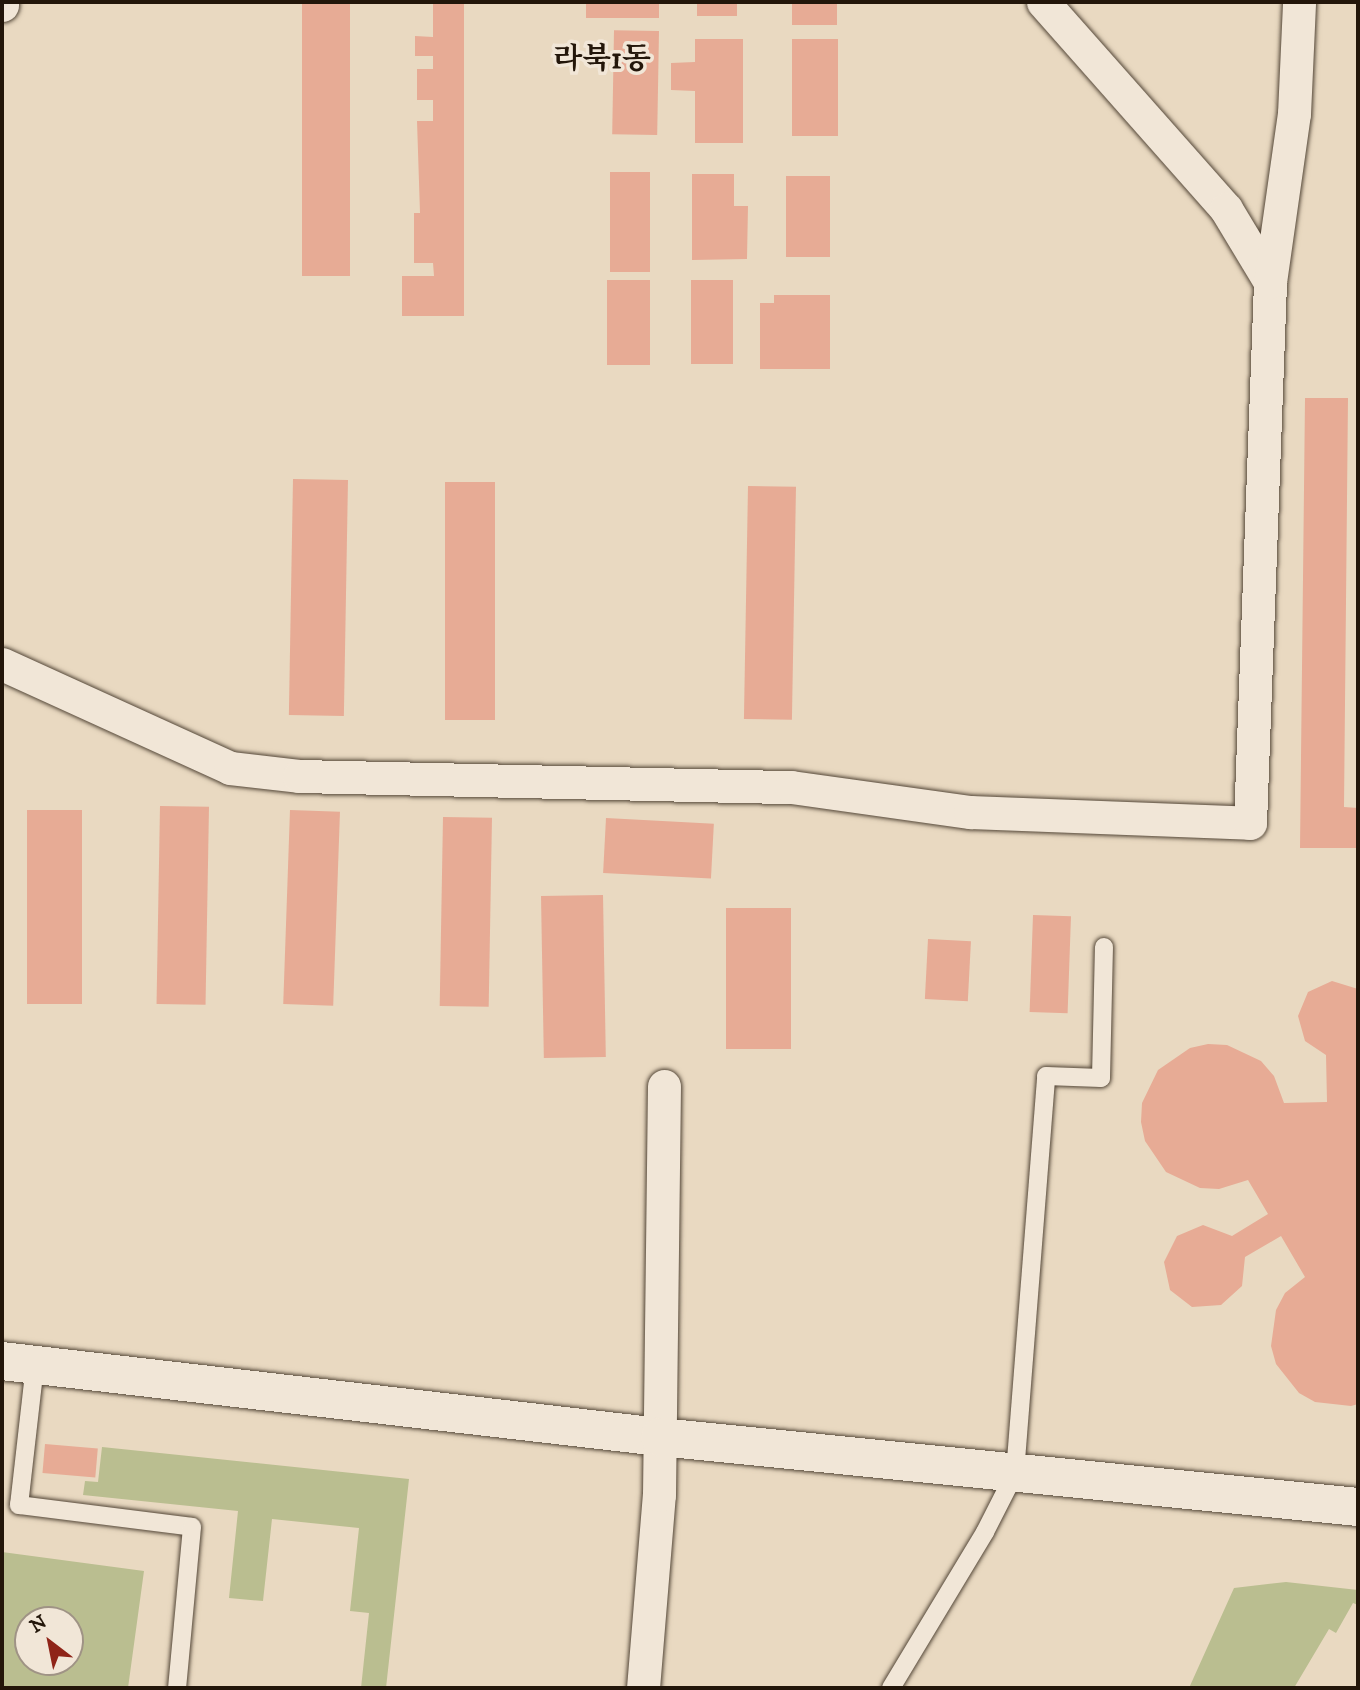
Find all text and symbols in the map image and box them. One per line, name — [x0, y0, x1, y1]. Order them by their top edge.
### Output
district label: 라북1동 — [553, 42, 651, 78]
north arrow — [14, 1606, 84, 1676]
text: N — [26, 1611, 51, 1638]

